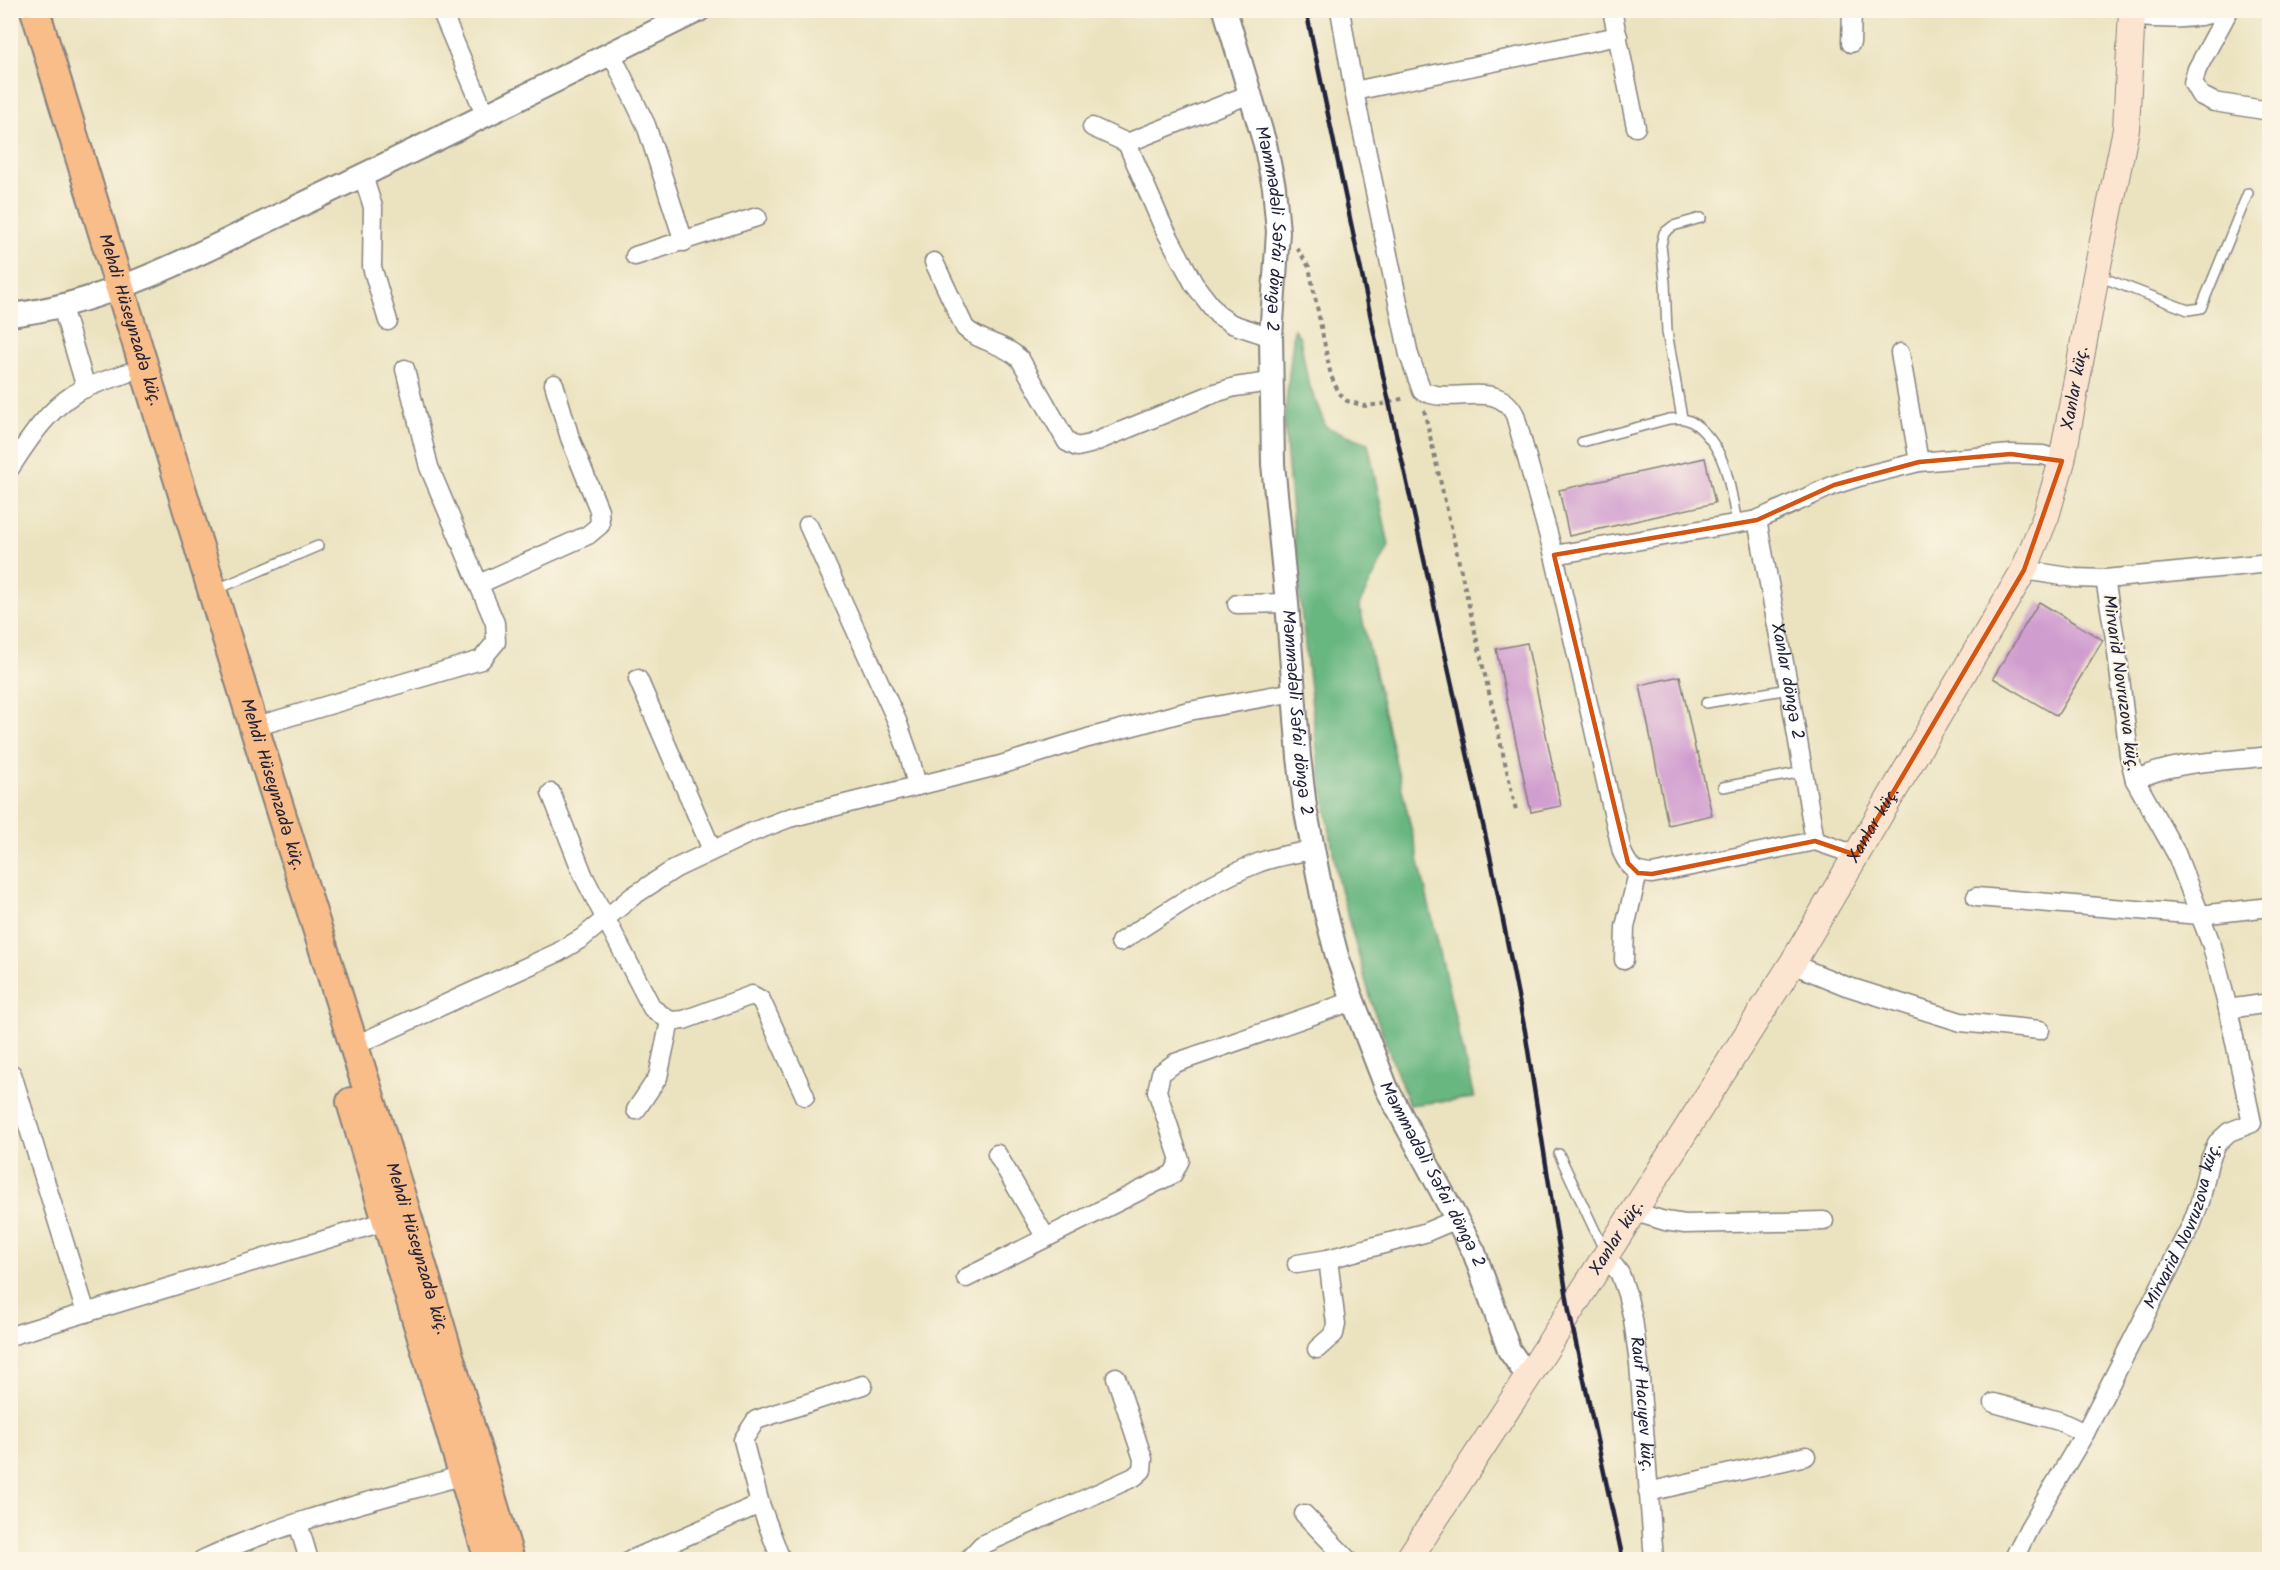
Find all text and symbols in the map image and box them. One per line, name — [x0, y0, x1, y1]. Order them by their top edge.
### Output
street label: Məmmədəli Səfai döngə 2 — [1246, 122, 1292, 332]
street label: Mehdi Hüseynzadə küç. — [90, 230, 170, 410]
street label: Xanlar küç. — [2053, 344, 2097, 432]
street label: Mirvarid Novruzova küç. — [2093, 593, 2147, 773]
street label: Məmmədəli Səfai döngə 2 — [1273, 608, 1321, 818]
street label: Xanlar döngə 2 — [1762, 620, 1812, 742]
street label: Mehdi Hüseynzadə küç. — [232, 695, 313, 874]
street label: Xanlar küç. — [1840, 781, 1908, 869]
street label: Məmmədəli Səfai döngə 2 — [1371, 1076, 1493, 1271]
street label: Mirvarid Novruzova küç. — [2136, 1138, 2230, 1314]
street label: Mehdi Hüseynzadə küç. — [377, 1159, 456, 1338]
street label: Xanlar küç. — [1582, 1194, 1652, 1281]
street label: Rauf Hacıyev küç. — [1621, 1335, 1662, 1473]

